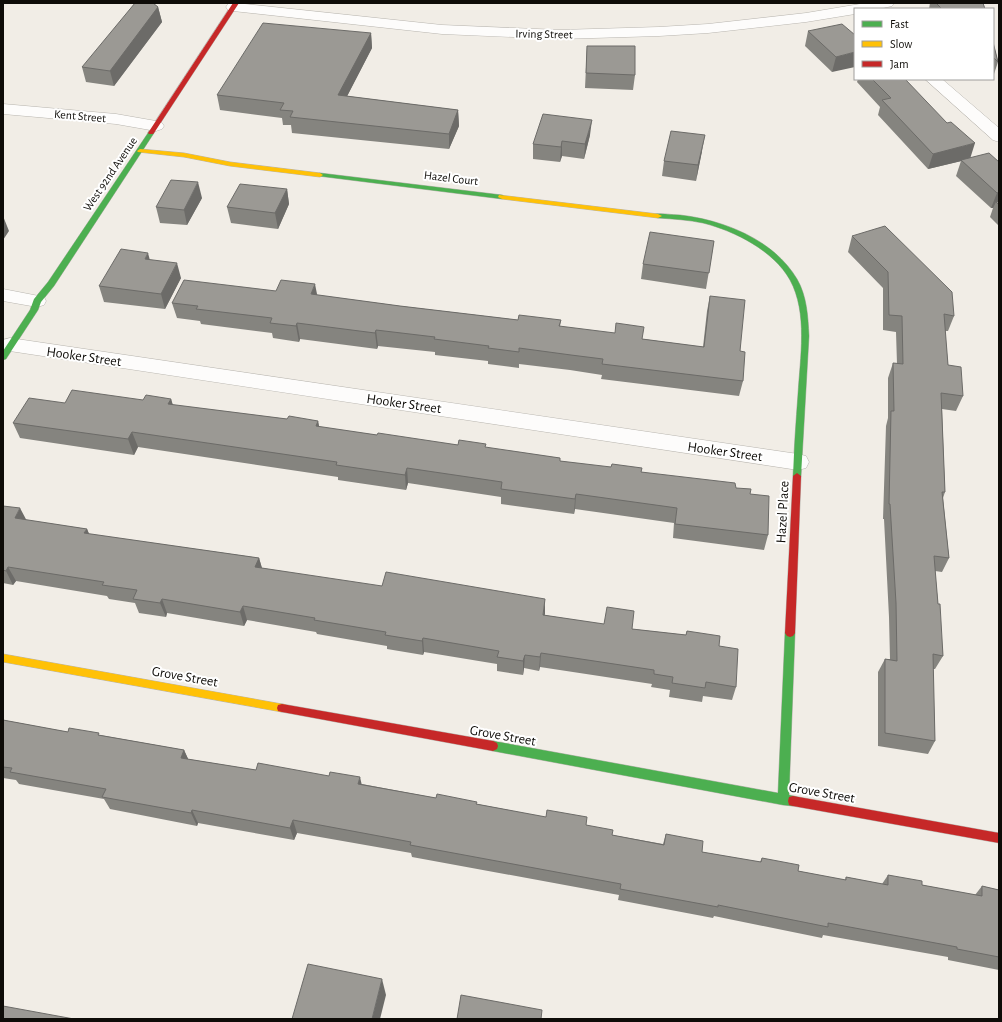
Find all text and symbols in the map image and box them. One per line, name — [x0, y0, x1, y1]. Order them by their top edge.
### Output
legend — [854, 8, 994, 80]
text: Fast — [890, 18, 909, 30]
street label: Irving Street — [515, 28, 573, 41]
text: Slow — [890, 38, 912, 50]
text: Jam — [890, 58, 909, 70]
street label: Kent Street — [54, 108, 107, 124]
street label: West 92nd Avenue — [81, 135, 139, 213]
street label: Hazel Court — [423, 169, 479, 187]
street label: Hooker Street — [46, 345, 123, 369]
street label: Hooker Street — [366, 392, 443, 416]
street label: Hooker Street — [687, 440, 764, 464]
street label: Hazel Place — [774, 480, 792, 544]
street label: Grove Street — [151, 664, 219, 690]
street label: Grove Street — [469, 723, 537, 749]
street label: Grove Street — [788, 780, 856, 806]

